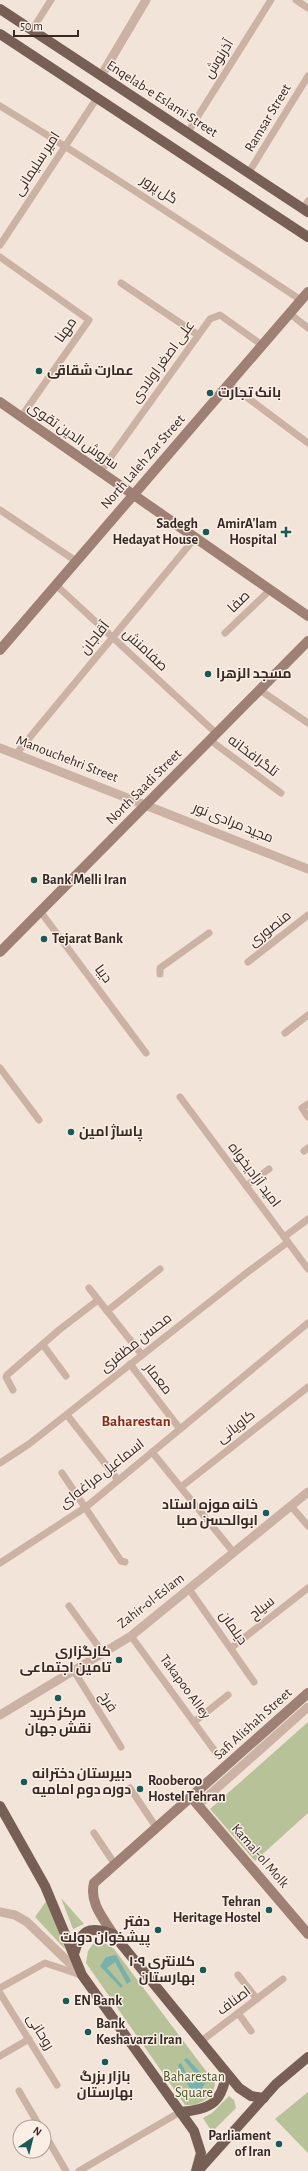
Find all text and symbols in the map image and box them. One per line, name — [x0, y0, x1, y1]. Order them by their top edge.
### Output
scale bar — [14, 12, 78, 38]
text: 50 m — [20, 20, 43, 32]
street label: آذرنوش — [201, 36, 236, 81]
street label: Enqelab-e Eslami Street — [104, 58, 220, 140]
street label: Ramsar Street — [242, 81, 294, 154]
street label: امیر سلیمانی — [11, 130, 63, 198]
street label: گل پرور — [136, 172, 180, 209]
street label: مهنا — [53, 315, 79, 345]
street label: علی اصغر اولادی — [129, 318, 197, 406]
place label: عمارت شقاقی — [47, 362, 133, 379]
marker: عمارت شقاقی — [34, 366, 44, 376]
place label: بانک تجارت — [218, 386, 281, 400]
marker: بانک تجارت — [205, 388, 215, 398]
street label: سروش الدین تقوی — [25, 400, 121, 472]
street label: North Laleh Zar Street — [98, 412, 188, 512]
place label: Sadegh Hedayat House — [113, 517, 198, 547]
place label: AmirA'lam Hospital — [217, 517, 277, 547]
marker: AmirA'lam Hospital — [280, 526, 292, 538]
marker: Sadegh Hedayat House — [201, 527, 211, 537]
street label: صفا — [225, 588, 253, 616]
street label: آقاجان — [77, 618, 112, 657]
street label: صفامنش — [120, 626, 170, 674]
place label: مسجد الزهرا — [216, 667, 292, 682]
marker: مسجد الزهرا — [203, 669, 213, 679]
street label: Manouchehri Street — [14, 733, 120, 785]
street label: تلگرافخانه — [225, 733, 281, 779]
street label: North Saadi Street — [104, 746, 185, 827]
street label: مجید مرادی نور — [190, 800, 275, 845]
place label: Bank Melli Iran — [42, 873, 127, 887]
marker: Bank Melli Iran — [29, 875, 39, 885]
street label: منصوری — [246, 908, 294, 950]
place label: Tejarat Bank — [52, 932, 123, 946]
marker: Tejarat Bank — [39, 934, 49, 944]
street label: دیبا — [92, 962, 114, 986]
place label: پاساژ امین — [79, 1123, 143, 1142]
marker: پاساژ امین — [66, 1127, 76, 1137]
street label: امید آزادیخواه — [225, 1139, 284, 1210]
street label: محسن مظفری — [98, 1311, 174, 1375]
street label: معمار — [141, 1360, 174, 1397]
street label: کاویانی — [214, 1408, 258, 1446]
district label: Baharestan — [101, 1414, 171, 1429]
street label: اسماعیل مراغه‌ای — [57, 1437, 147, 1511]
place label: خانه موزه استاد ابوالحسن صبا — [162, 1498, 258, 1529]
marker: خانه موزه استاد ابوالحسن صبا — [261, 1508, 271, 1518]
street label: Zahir-ol-Eslam — [115, 1571, 187, 1631]
street label: سیاح — [247, 1594, 278, 1623]
street label: دیلمان — [216, 1609, 250, 1647]
place label: کارگزاری تامین اجتماعی — [20, 1644, 112, 1676]
street label: Takapoo Alley — [157, 1652, 213, 1722]
marker: کارگزاری تامین اجتماعی — [114, 1655, 124, 1665]
street label: Safi Alishah Street — [211, 1685, 295, 1762]
street label: فرخ — [96, 1689, 119, 1715]
marker: مرکز خرید نقش جهان — [53, 1693, 63, 1703]
place label: مرکز خرید نقش جهان — [25, 1706, 91, 1737]
place label: دبیرستان دخترانه دوره دوم امامیه — [32, 1767, 132, 1799]
place label: Rooberoo Hostel Tehran — [148, 1774, 226, 1804]
marker: دبیرستان دخترانه دوره دوم امامیه — [19, 1777, 29, 1787]
marker: Rooberoo Hostel Tehran — [135, 1784, 145, 1794]
street label: Kamal-ol Molk — [229, 1821, 292, 1891]
place label: Tehran Heritage Hostel — [173, 1895, 261, 1925]
marker: Tehran Heritage Hostel — [264, 1905, 274, 1915]
place label: دفتر پیشخوان دولت — [60, 1915, 150, 1948]
marker: دفتر پیشخوان دولت — [153, 1925, 163, 1935]
place label: کلانتری ۱۰۹ بهارستان — [129, 1955, 195, 1986]
marker: کلانتری ۱۰۹ بهارستان — [198, 1965, 208, 1975]
street label: اصناف — [215, 1984, 253, 2018]
place label: EN Bank — [74, 1994, 122, 2008]
marker: EN Bank — [61, 1996, 71, 2006]
street label: روحانی — [24, 2012, 56, 2052]
place label: Bank Keshavarzi Iran — [96, 2017, 182, 2047]
marker: Bank Keshavarzi Iran — [83, 2027, 93, 2037]
marker: بازار بزرگ بهارستان — [100, 2057, 110, 2067]
place label: بازار بزرگ بهارستان — [77, 2069, 133, 2101]
park label: Baharestan Square — [163, 2070, 225, 2100]
north arrow — [12, 2119, 52, 2159]
text: N — [31, 2125, 44, 2138]
place label: Parliament of Iran — [208, 2129, 271, 2159]
marker: Parliament of Iran — [274, 2139, 284, 2149]

